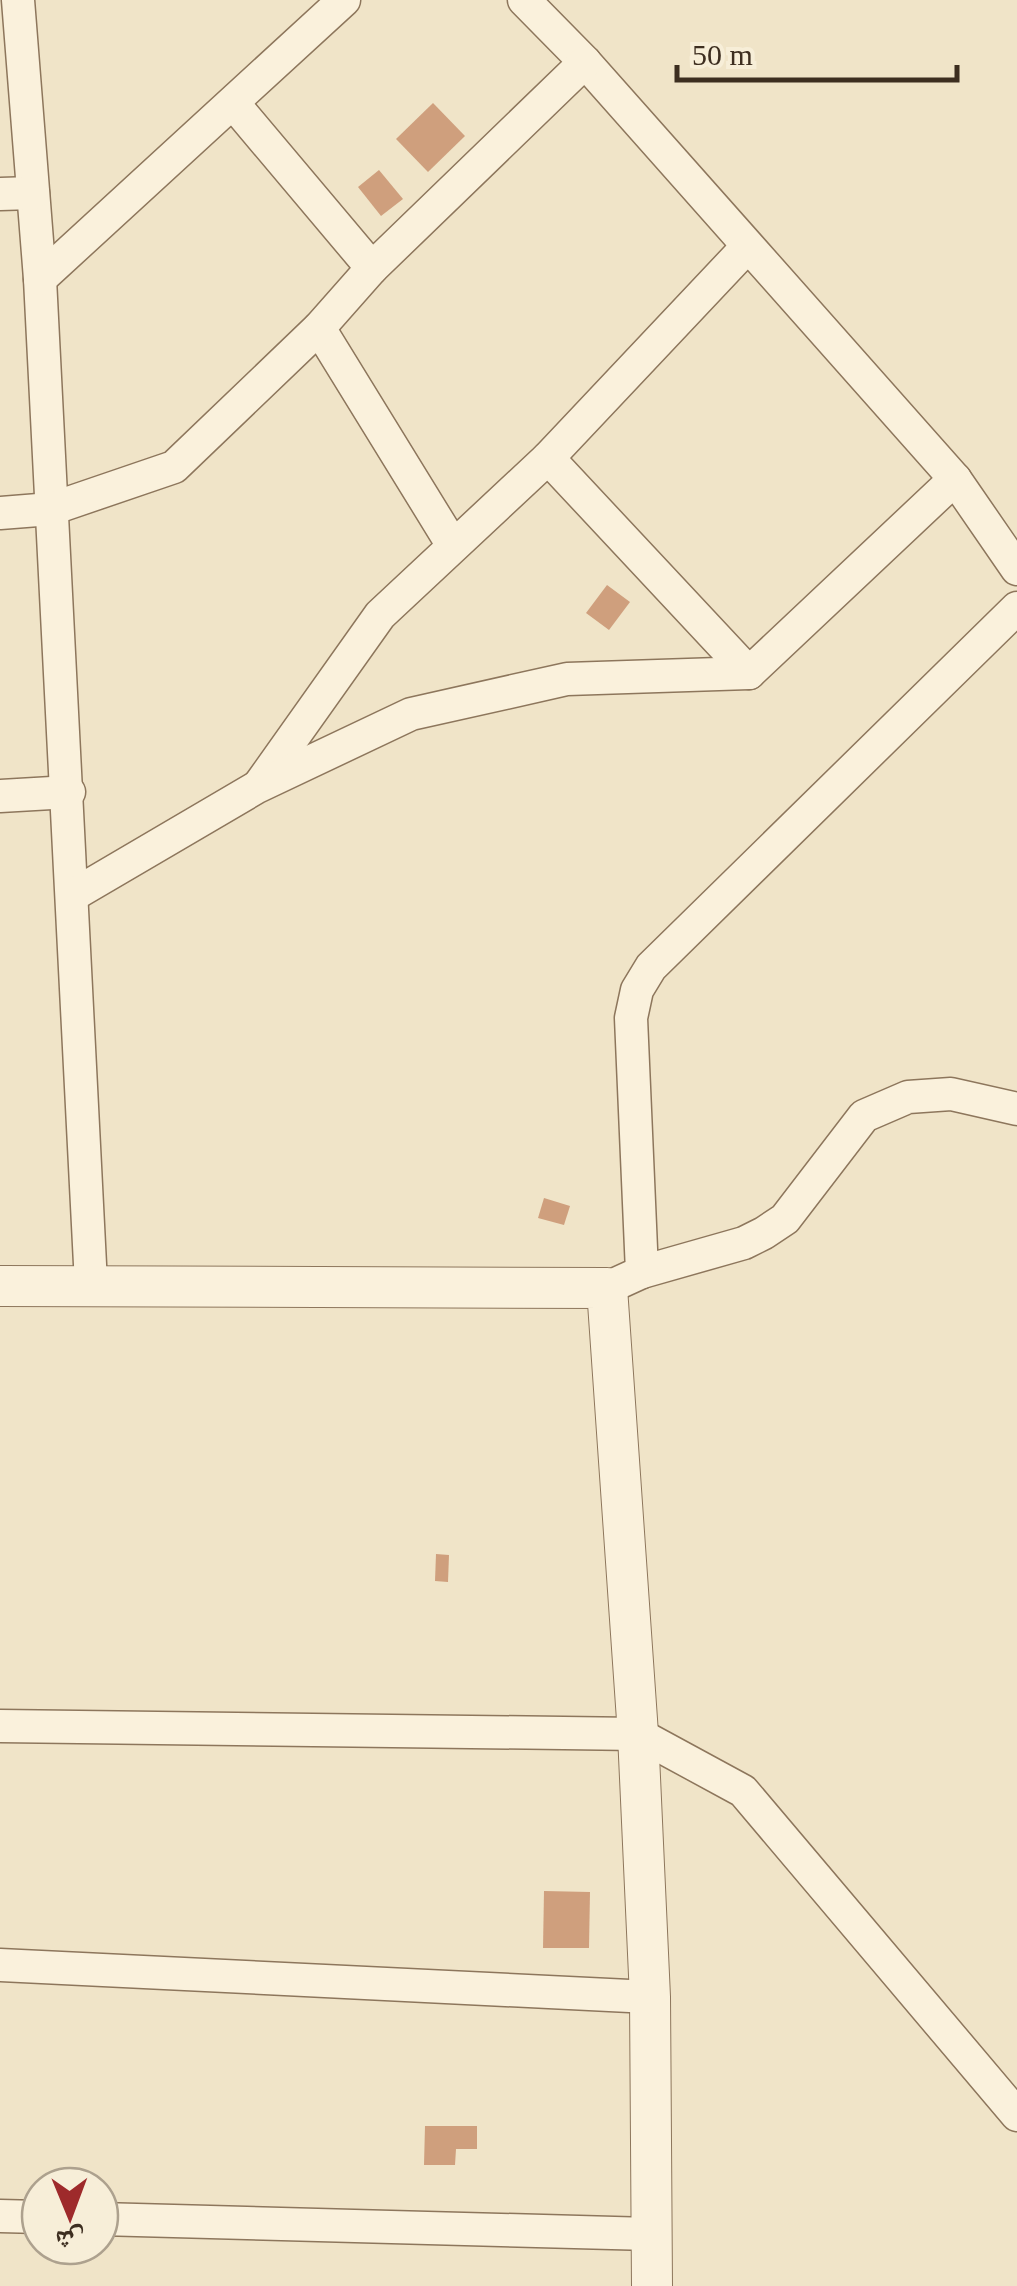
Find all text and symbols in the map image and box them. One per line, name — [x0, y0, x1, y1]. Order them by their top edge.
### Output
scale bar — [677, 20, 957, 82]
text: 50 m — [692, 38, 753, 71]
north arrow — [20, 2166, 120, 2266]
text: ش — [55, 2224, 86, 2256]

